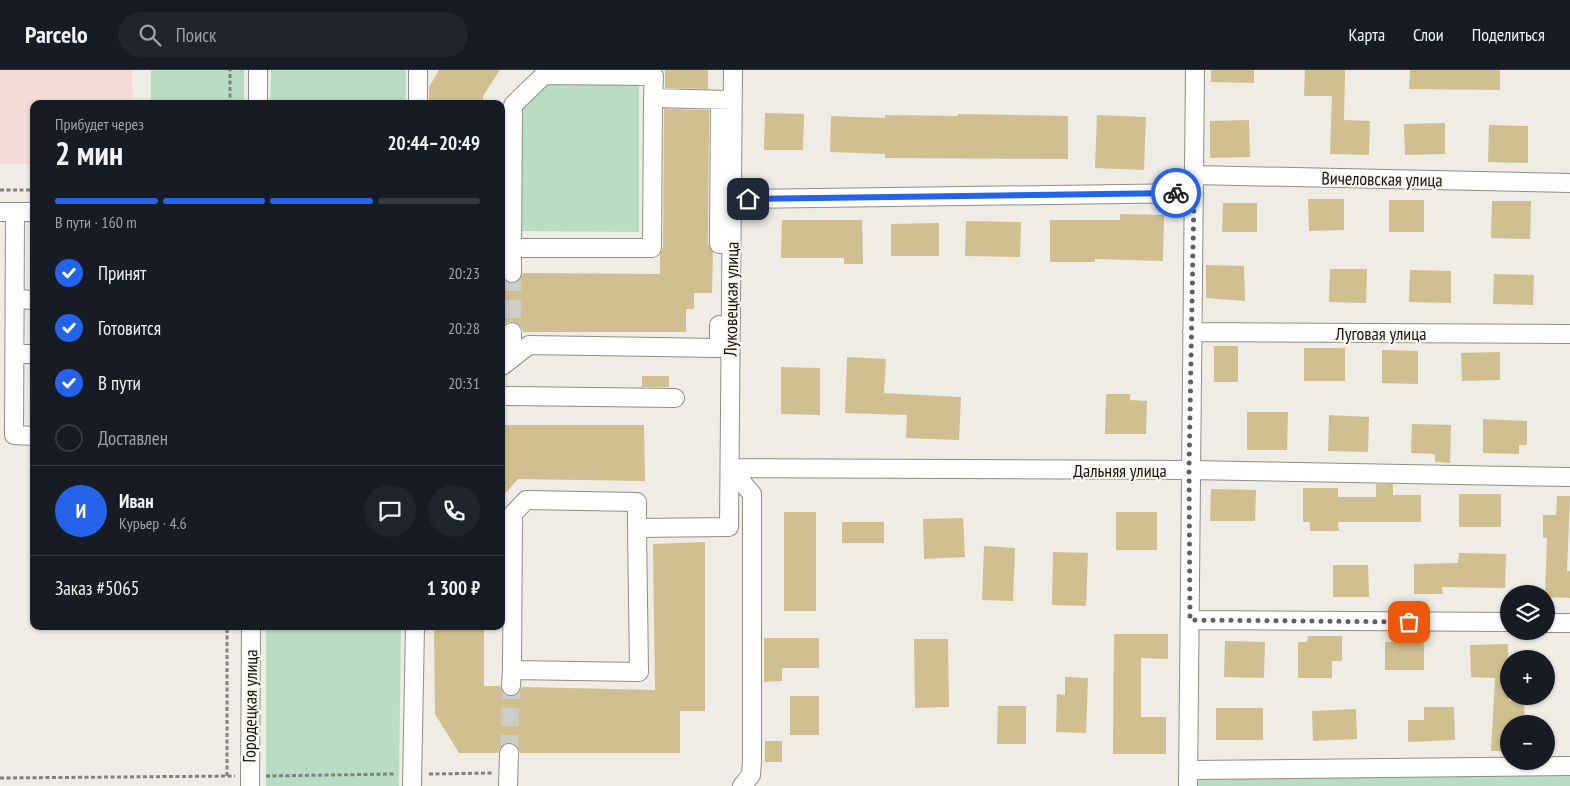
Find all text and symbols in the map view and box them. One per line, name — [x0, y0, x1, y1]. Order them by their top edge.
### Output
search box — [118, 12, 468, 57]
text: Parcelo — [25, 19, 88, 50]
icon: search — [136, 21, 164, 49]
text: Поиск — [176, 23, 216, 47]
text: Карта — [1348, 23, 1385, 46]
text: Слои — [1413, 23, 1444, 46]
text: Поделиться — [1472, 23, 1545, 46]
text: Прибудет через — [55, 114, 144, 134]
text: 20:44–20:49 — [387, 131, 480, 155]
text: 2 мин — [55, 132, 123, 174]
street label: Вичеловская улица — [1321, 166, 1443, 192]
courier — [1151, 168, 1201, 218]
pin — [727, 178, 769, 220]
icon: bike — [1162, 179, 1190, 207]
icon: home — [734, 185, 762, 213]
text: В пути · 160 m — [55, 212, 137, 232]
street label: Луковецкая улица — [718, 241, 744, 358]
icon: check — [55, 259, 83, 287]
text: Принят — [98, 261, 146, 285]
text: 20:23 — [448, 263, 480, 283]
icon: check — [55, 314, 83, 342]
text: Готовится — [98, 316, 161, 340]
text: 20:28 — [448, 318, 480, 338]
street label: Луговая улица — [1335, 322, 1426, 345]
icon: check — [55, 369, 83, 397]
text: В пути — [98, 371, 141, 395]
text: 20:31 — [448, 373, 480, 393]
text: Доставлен — [98, 426, 168, 450]
street label: Дальняя улица — [1073, 459, 1167, 482]
button: chat — [364, 485, 416, 537]
button: phone — [428, 485, 480, 537]
text: Иван — [119, 489, 154, 513]
text: И — [76, 499, 86, 523]
text: Курьер · 4.6 — [119, 513, 187, 533]
text: Заказ #5065 — [55, 576, 139, 600]
text: 1 300 ₽ — [427, 576, 480, 600]
map controls — [1500, 585, 1555, 770]
button: layers — [1500, 585, 1555, 640]
pin — [1388, 601, 1430, 643]
icon: bag — [1395, 608, 1423, 636]
street label: Городецкая улица — [238, 649, 262, 763]
button: + — [1500, 650, 1555, 705]
button: − — [1500, 715, 1555, 770]

